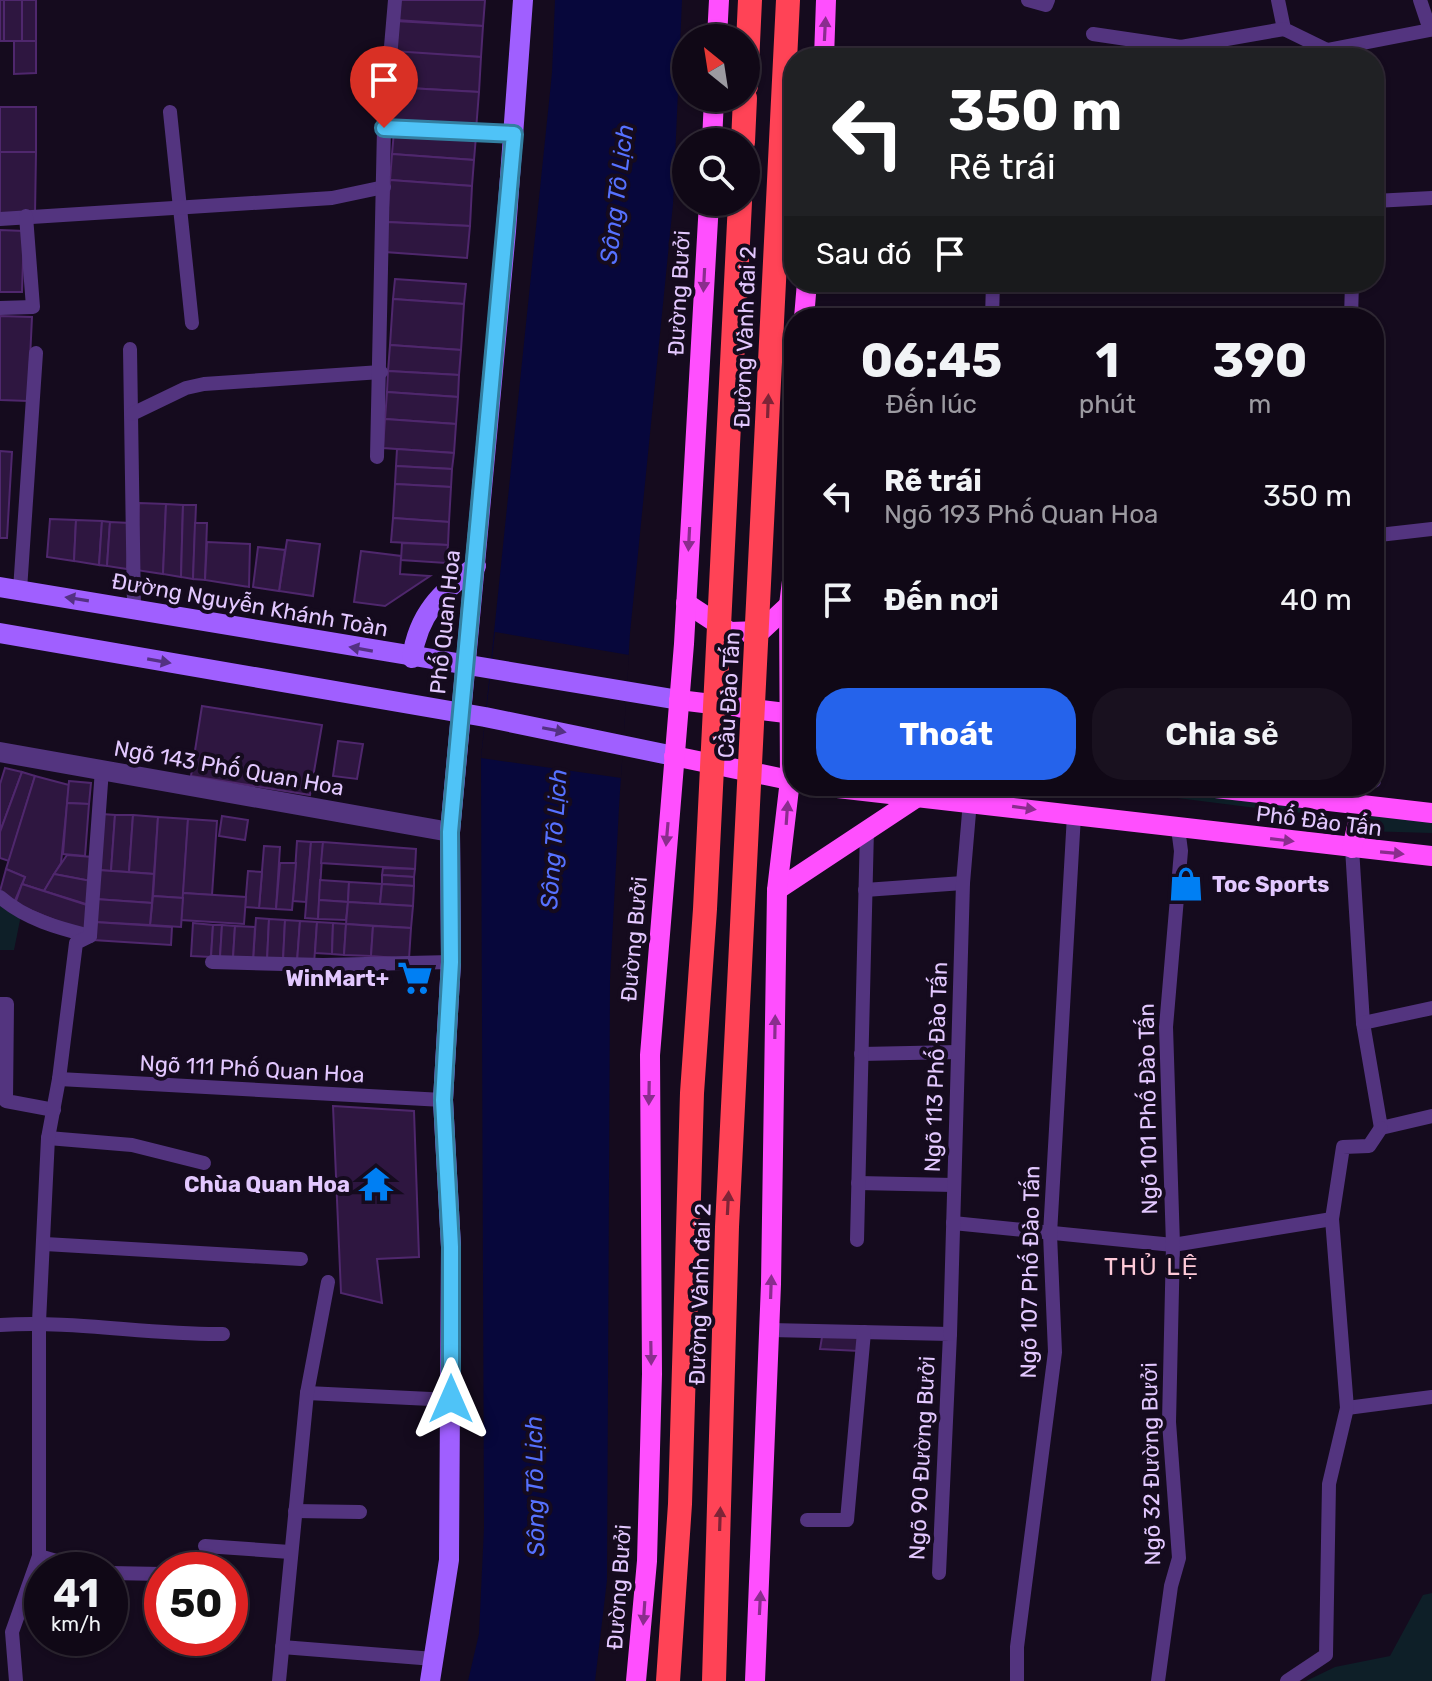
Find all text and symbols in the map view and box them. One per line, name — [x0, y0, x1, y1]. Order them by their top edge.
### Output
one-way arrow — [819, 16, 832, 41]
north arrow — [672, 24, 760, 112]
map controls — [672, 24, 760, 216]
pin — [350, 46, 418, 128]
icon: arrive — [362, 58, 406, 102]
text: 350 m — [948, 78, 1122, 144]
icon: left — [816, 80, 920, 184]
water label: Sông Tô Lịch — [595, 122, 639, 266]
button: search — [672, 128, 760, 216]
text: Rẽ trái — [948, 145, 1056, 188]
street label: Đường Bưởi — [662, 230, 696, 356]
icon: arrive — [928, 232, 972, 276]
text: Sau đó — [816, 236, 912, 272]
street label: Đường Vành đai 2 — [728, 246, 762, 428]
one-way arrow — [697, 268, 710, 293]
text: 06:45 — [861, 332, 1002, 389]
text: 1 — [1095, 332, 1119, 389]
text: 390 — [1212, 332, 1307, 389]
text: Đến lúc — [886, 389, 977, 420]
text: phút — [1079, 389, 1136, 420]
text: m — [1248, 389, 1271, 420]
one-way arrow — [762, 393, 775, 418]
text: Rẽ trái — [884, 463, 982, 499]
icon: left — [816, 474, 860, 518]
text: 350 m — [1263, 478, 1352, 514]
text: Ngõ 193 Phố Quan Hoa — [884, 499, 1158, 530]
one-way arrow — [682, 527, 695, 552]
street label: Phố Quan Hoa — [424, 548, 466, 696]
street label: Đường Nguyễn Khánh Toàn — [110, 567, 390, 643]
icon: arrive — [816, 578, 860, 622]
text: Đến nơi — [884, 582, 999, 618]
text: 40 m — [1280, 582, 1352, 618]
one-way arrow — [64, 593, 89, 605]
street label: Cầu Đào Tấn — [712, 631, 746, 759]
one-way arrow — [348, 642, 373, 654]
one-way arrow — [147, 655, 172, 668]
button: Thoát — [816, 688, 1076, 780]
button: Chia sẻ — [1092, 688, 1352, 780]
one-way arrow — [542, 724, 567, 737]
street label: Ngõ 143 Phố Quan Hoa — [112, 734, 346, 802]
water label: Sông Tô Lịch — [535, 768, 573, 910]
one-way arrow — [781, 800, 794, 825]
street label: Phố Đào Tấn — [1254, 800, 1384, 842]
one-way arrow — [1012, 802, 1037, 815]
one-way arrow — [660, 821, 673, 846]
one-way arrow — [1270, 834, 1295, 847]
one-way arrow — [1380, 847, 1405, 860]
shop icon: Toc Sports — [1167, 865, 1205, 903]
place label: Toc Sports — [1212, 871, 1329, 898]
street label: Đường Bưởi — [615, 875, 653, 1003]
supermarket icon: WinMart+ — [396, 959, 434, 997]
street label: Ngõ 113 Phố Đào Tấn — [919, 961, 953, 1173]
place label: WinMart+ — [285, 965, 389, 992]
street label: Ngõ 101 Phố Đào Tấn — [1133, 1003, 1163, 1215]
one-way arrow — [769, 1014, 781, 1039]
street label: Ngõ 111 Phố Quan Hoa — [139, 1050, 365, 1088]
one-way arrow — [642, 1081, 655, 1106]
temple icon: Chùa Quan Hoa — [357, 1165, 395, 1203]
street label: Ngõ 107 Phố Đào Tấn — [1015, 1165, 1045, 1379]
place label: Chùa Quan Hoa — [184, 1171, 350, 1198]
one-way arrow — [722, 1190, 735, 1215]
street label: Đường Vành đai 2 — [683, 1203, 717, 1385]
district label: THỦ LỆ — [1104, 1252, 1200, 1281]
one-way arrow — [765, 1274, 778, 1299]
one-way arrow — [645, 1341, 658, 1366]
street label: Ngõ 90 Đường Bưởi — [903, 1355, 941, 1561]
position arrow — [409, 1357, 493, 1441]
street label: Ngõ 32 Đường Bưởi — [1136, 1362, 1166, 1566]
water label: Sông Tô Lịch — [520, 1415, 550, 1557]
one-way arrow — [714, 1506, 727, 1531]
street label: Đường Bưởi — [601, 1523, 637, 1651]
speed limit sign: 50 — [144, 1552, 248, 1656]
text: 41 — [53, 1570, 99, 1617]
one-way arrow — [753, 1590, 766, 1615]
one-way arrow — [637, 1601, 650, 1626]
text: km/h — [51, 1612, 101, 1636]

